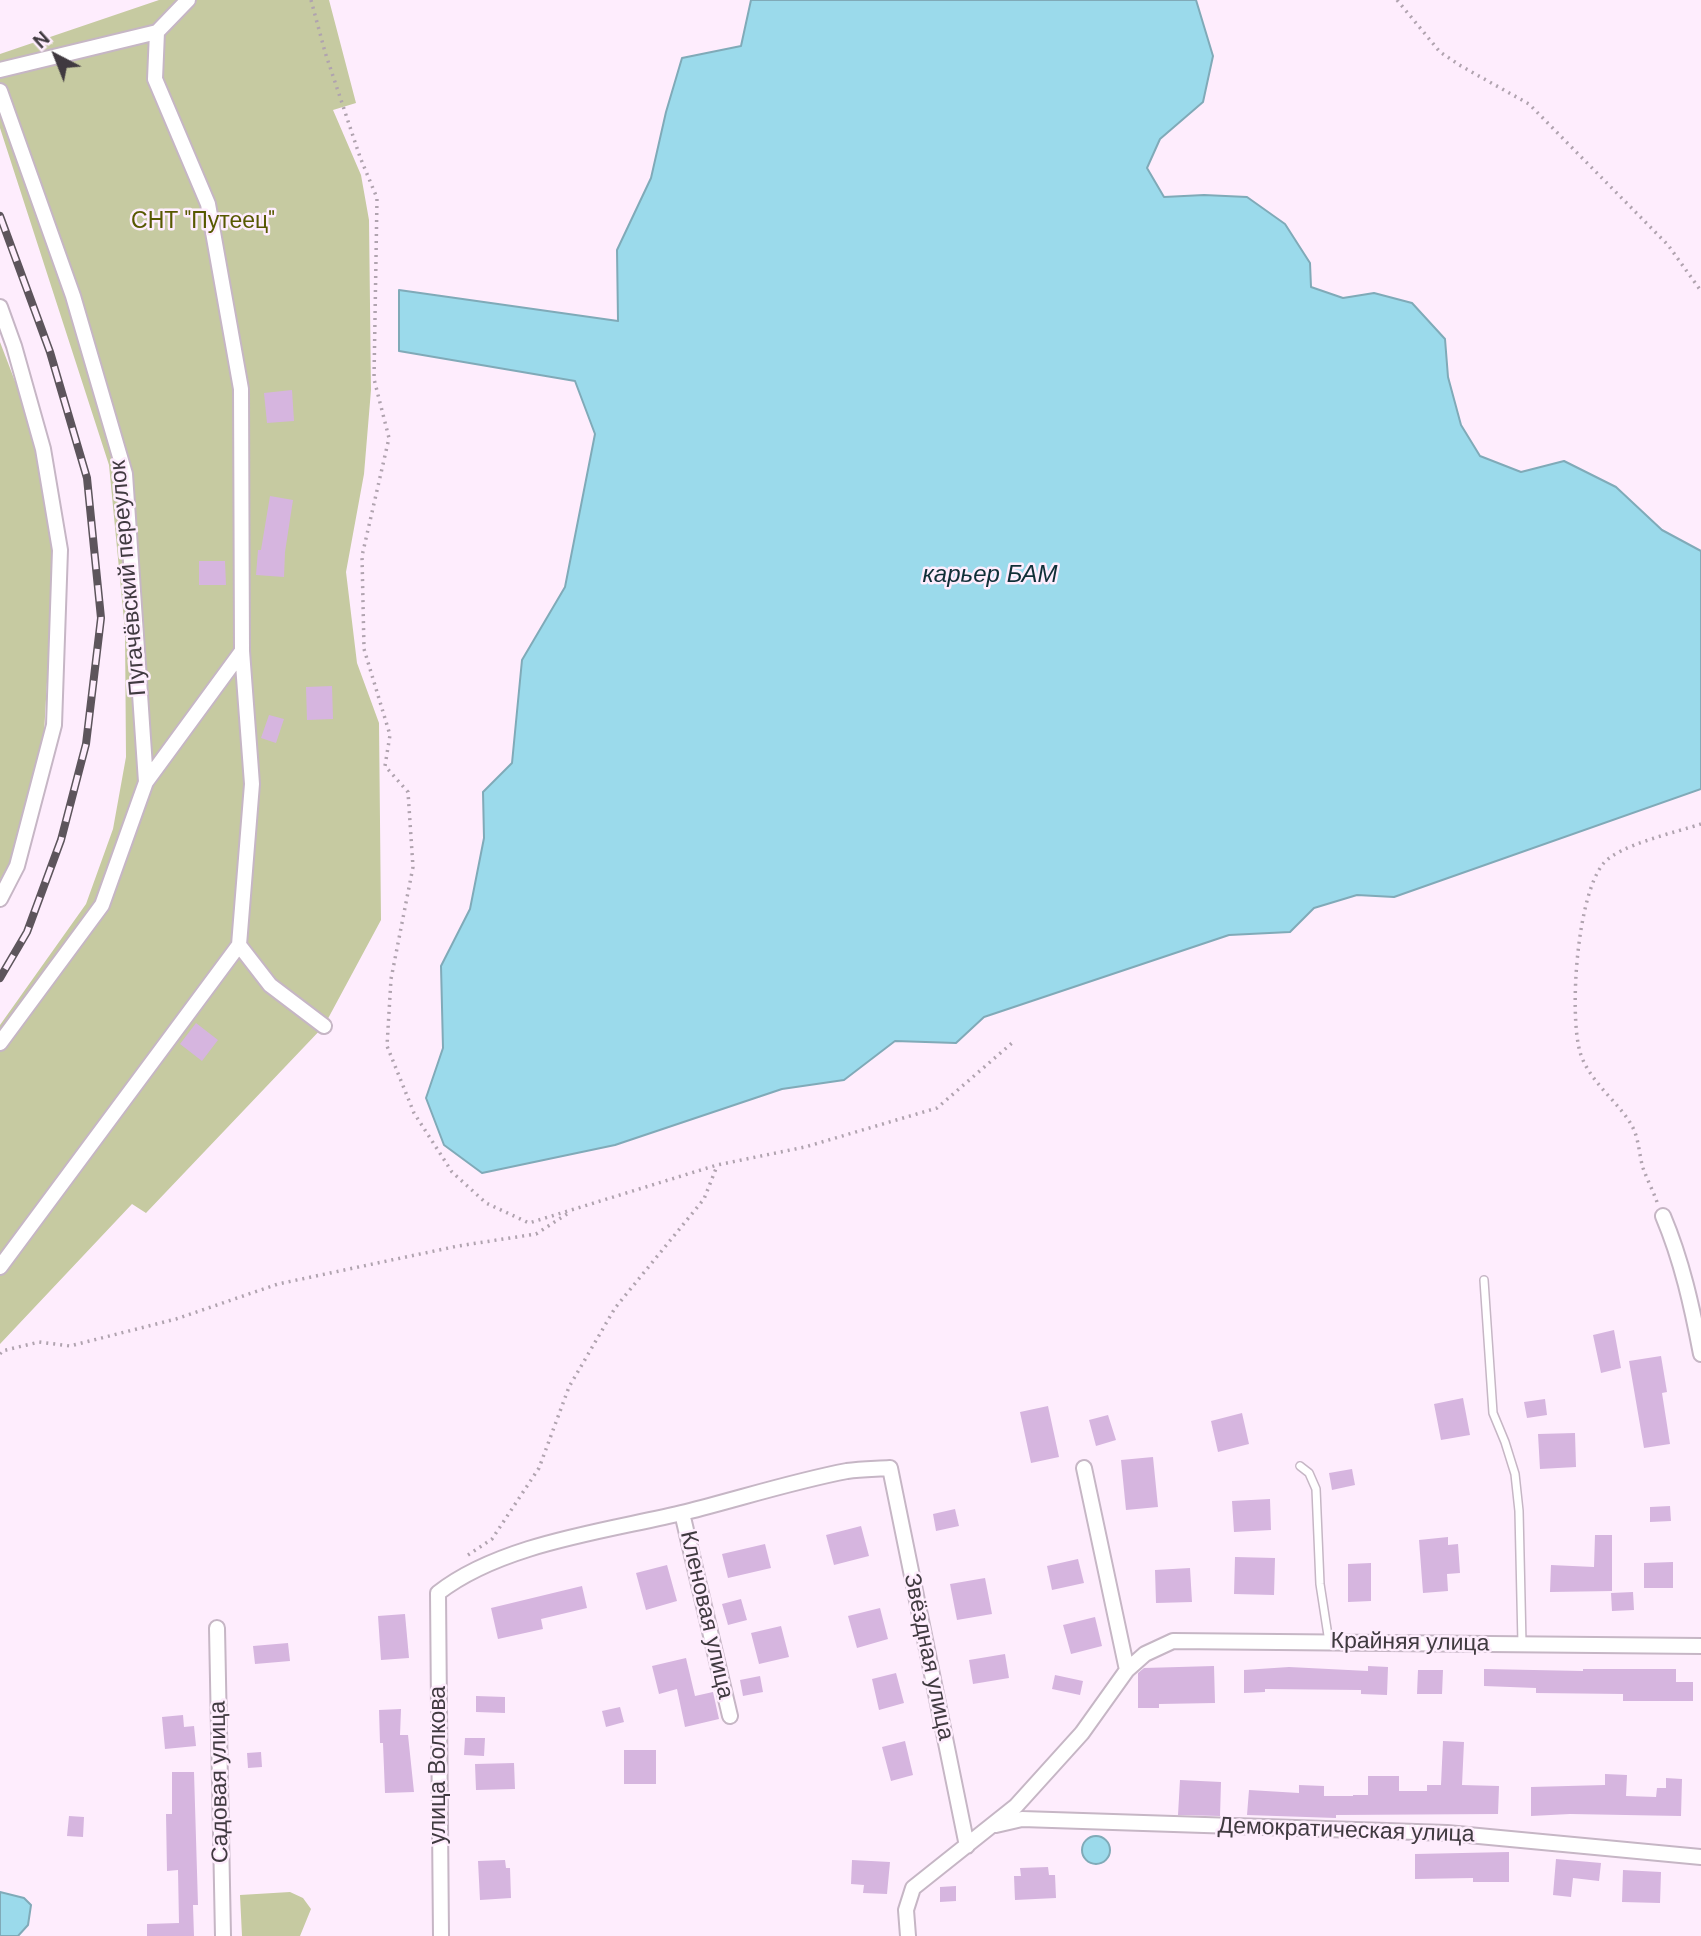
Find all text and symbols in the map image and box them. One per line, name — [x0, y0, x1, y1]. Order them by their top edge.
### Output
north arrow — [21, 21, 91, 91]
text: N — [28, 26, 55, 54]
park label: СНТ "Путеец" — [131, 208, 275, 236]
street label: Пугачёвский переулок — [105, 459, 153, 697]
water label: карьер БАМ — [923, 562, 1057, 590]
street label: Кленовая улица — [673, 1528, 739, 1702]
street label: Звёздная улица — [897, 1571, 959, 1743]
street label: Крайняя улица — [1330, 1628, 1490, 1658]
street label: улица Волкова — [425, 1686, 453, 1844]
street label: Садовая улица — [205, 1701, 235, 1863]
street label: Демократическая улица — [1217, 1813, 1475, 1849]

